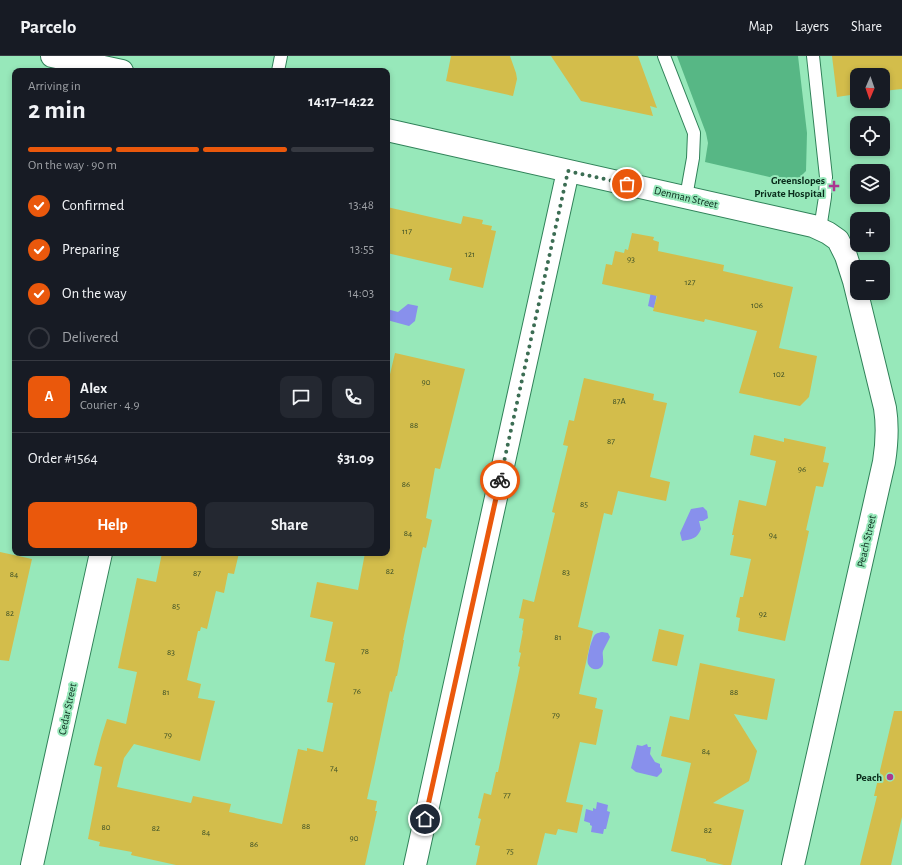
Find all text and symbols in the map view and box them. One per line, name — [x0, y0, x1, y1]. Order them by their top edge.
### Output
text: Parcelo — [20, 18, 76, 37]
text: Map — [748, 20, 773, 34]
text: Layers — [795, 20, 829, 34]
text: Share — [851, 20, 882, 34]
north arrow — [850, 68, 890, 108]
map controls — [850, 68, 890, 300]
text: Arriving in — [28, 80, 81, 93]
text: 14:17–14:22 — [308, 94, 374, 109]
text: 2 min — [28, 97, 86, 123]
button: locate — [850, 116, 890, 156]
text: On the way · 90 m — [28, 159, 117, 172]
button: layers — [850, 164, 890, 204]
pin — [610, 167, 644, 201]
icon: bag — [616, 173, 638, 195]
place label: Greenslopes Private Hospital — [754, 175, 825, 199]
marker: Greenslopes Private Hospital — [828, 180, 840, 192]
street label: Denman Street — [653, 185, 719, 210]
icon: check — [28, 195, 50, 217]
text: Confirmed — [62, 198, 124, 213]
text: 13:48 — [349, 199, 374, 212]
button: + — [850, 212, 890, 252]
house number: 117 — [402, 227, 412, 236]
icon: check — [28, 239, 50, 261]
text: Preparing — [62, 242, 119, 257]
text: 13:55 — [350, 243, 374, 256]
house number: 121 — [465, 250, 475, 259]
house number: 93 — [627, 255, 635, 264]
button: − — [850, 260, 890, 300]
house number: 127 — [685, 278, 696, 287]
icon: check — [28, 283, 50, 305]
text: On the way — [62, 286, 127, 301]
text: 14:03 — [348, 287, 374, 300]
house number: 106 — [751, 301, 763, 310]
text: Delivered — [62, 330, 119, 345]
house number: 102 — [773, 370, 785, 379]
button: chat — [280, 376, 322, 418]
button: phone — [332, 376, 374, 418]
house number: 90 — [422, 378, 431, 387]
text: Alex — [80, 381, 107, 396]
text: A — [44, 389, 54, 404]
house number: 87A — [612, 397, 626, 406]
text: Courier · 4.9 — [80, 399, 140, 412]
house number: 88 — [410, 421, 418, 430]
house number: 87 — [607, 437, 615, 446]
text: Order #1564 — [28, 451, 98, 466]
text: $31.09 — [337, 451, 374, 466]
courier — [480, 460, 520, 500]
house number: 96 — [798, 465, 806, 474]
icon: bike — [489, 469, 511, 491]
house number: 86 — [402, 480, 410, 489]
house number: 85 — [580, 500, 588, 509]
button: Help — [28, 502, 197, 548]
button: Share — [205, 502, 374, 548]
street label: Peach Street — [855, 514, 878, 568]
house number: 84 — [404, 529, 413, 538]
house number: 94 — [769, 531, 778, 540]
house number: 82 — [386, 567, 394, 576]
house number: 83 — [562, 568, 570, 577]
house number: 87 — [193, 569, 201, 578]
house number: 84 — [10, 570, 19, 579]
house number: 85 — [172, 602, 180, 611]
house number: 82 — [6, 609, 14, 618]
house number: 92 — [759, 610, 767, 619]
house number: 81 — [554, 633, 562, 642]
house number: 78 — [361, 647, 369, 656]
house number: 83 — [167, 648, 175, 657]
street label: Cedar Street — [57, 682, 78, 736]
house number: 76 — [353, 687, 361, 696]
house number: 81 — [162, 688, 170, 697]
house number: 88 — [730, 688, 738, 697]
house number: 79 — [552, 711, 560, 720]
house number: 79 — [164, 731, 172, 740]
house number: 84 — [702, 747, 711, 756]
house number: 74 — [330, 764, 339, 773]
place label: Peach — [856, 772, 882, 783]
marker: Peach — [885, 772, 895, 782]
house number: 77 — [503, 791, 511, 800]
pin — [408, 802, 442, 836]
icon: home — [414, 808, 436, 830]
house number: 88 — [302, 822, 310, 831]
house number: 80 — [101, 823, 111, 832]
house number: 82 — [152, 824, 160, 833]
house number: 82 — [704, 826, 712, 835]
house number: 84 — [202, 828, 211, 837]
house number: 90 — [350, 834, 359, 843]
house number: 86 — [250, 840, 258, 849]
house number: 75 — [506, 847, 514, 856]

